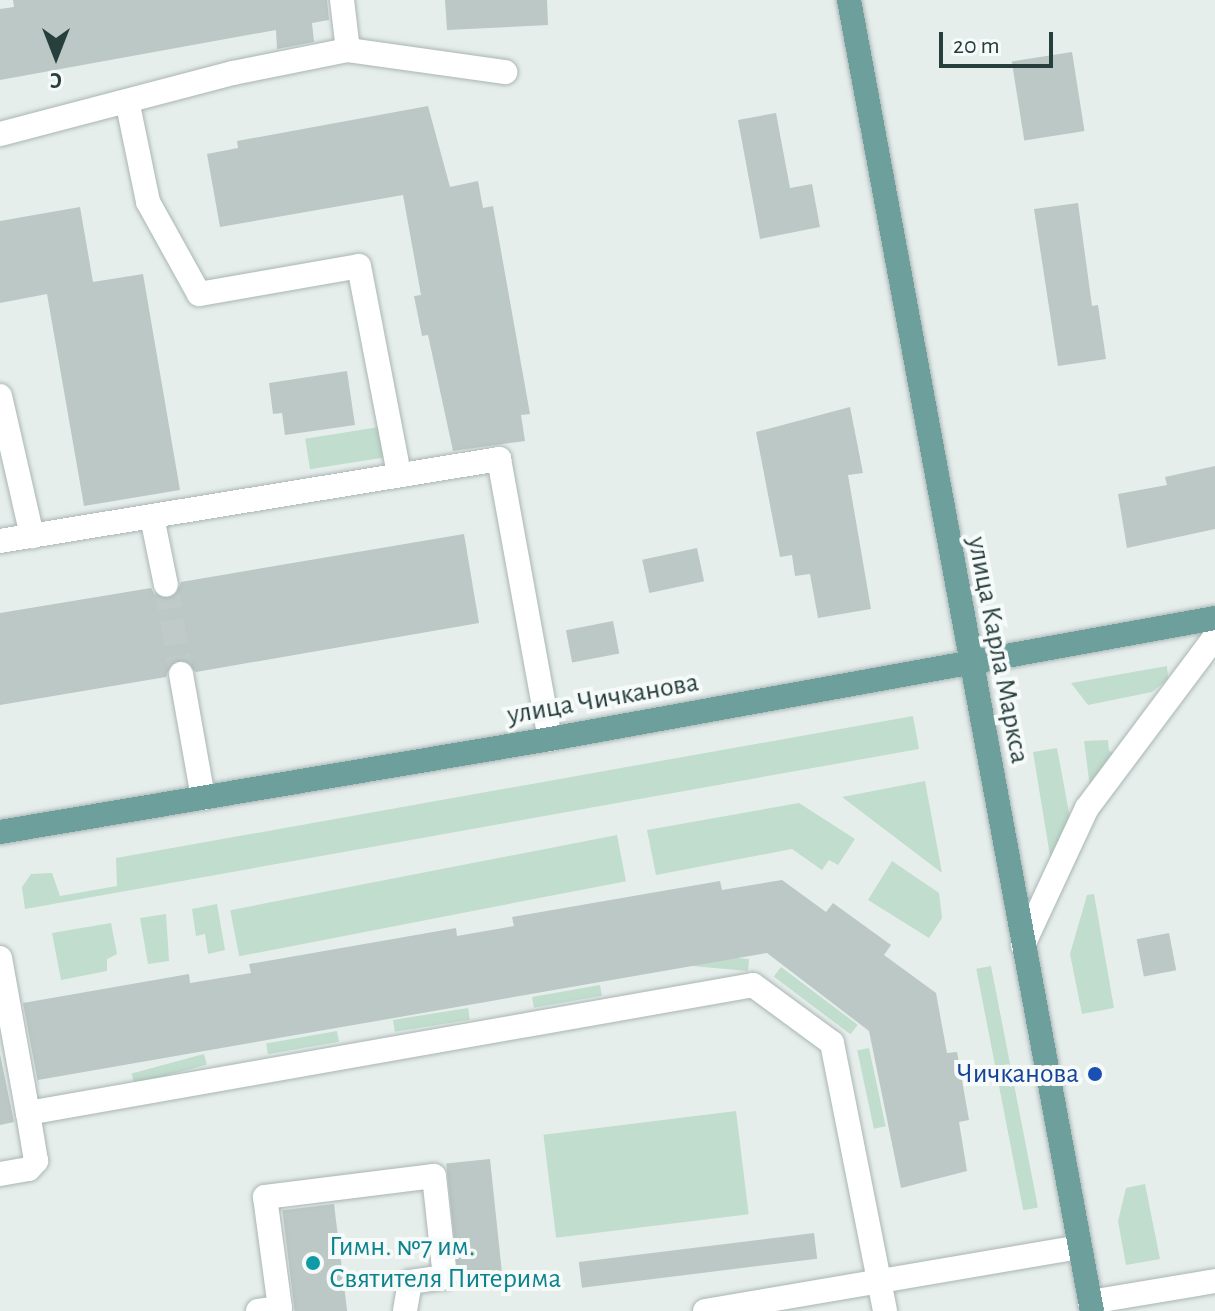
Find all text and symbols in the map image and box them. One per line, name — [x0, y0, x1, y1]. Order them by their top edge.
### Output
north arrow — [16, 16, 96, 96]
scale bar — [943, 16, 1057, 66]
text: 20 m — [953, 34, 1000, 58]
text: С — [50, 69, 62, 91]
street label: улица Карла Маркса — [960, 534, 1036, 766]
street label: улица Чичканова — [505, 666, 701, 732]
place label: Чичканова — [956, 1057, 1079, 1091]
marker: Чичканова — [1086, 1065, 1104, 1083]
place label: Гимн. №7 им. Святителя Питерима — [329, 1230, 561, 1296]
marker: Гимн. №7 им. Святителя Питерима — [304, 1254, 322, 1272]

